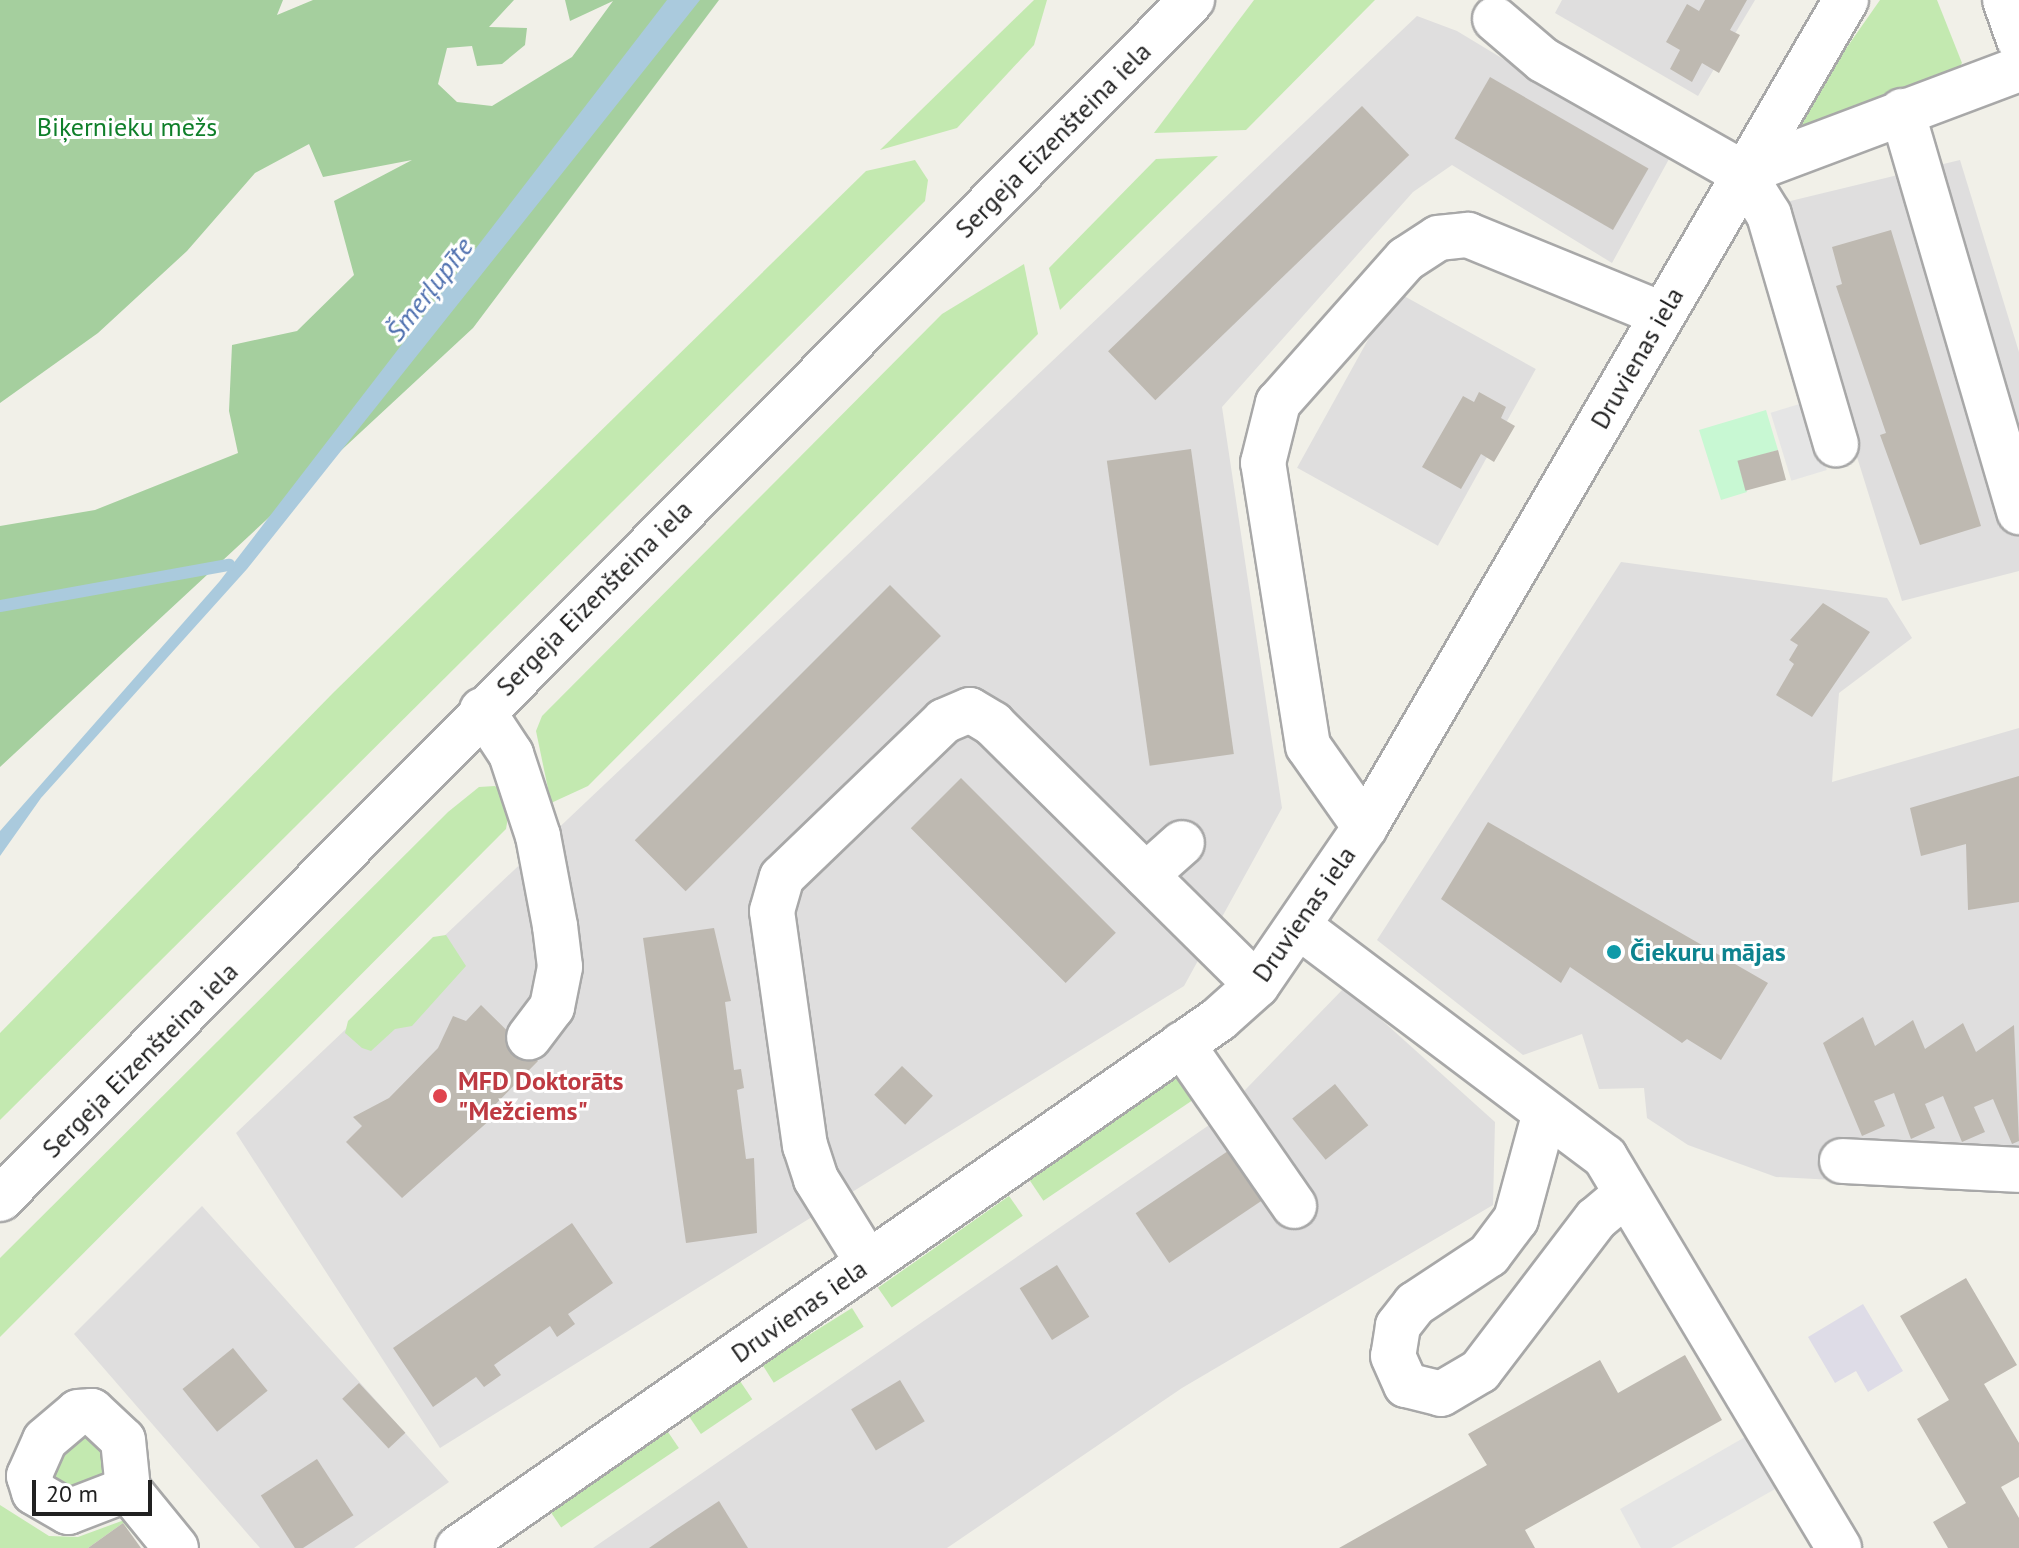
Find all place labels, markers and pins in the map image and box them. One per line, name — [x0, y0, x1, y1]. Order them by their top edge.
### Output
place label: Čiekuru mājas — [1630, 936, 1786, 968]
marker: Čiekuru mājas — [1605, 943, 1623, 961]
place label: MFD Doktorāts "Mežciems" — [458, 1065, 624, 1126]
marker: MFD Doktorāts "Mežciems" — [429, 1085, 451, 1107]

